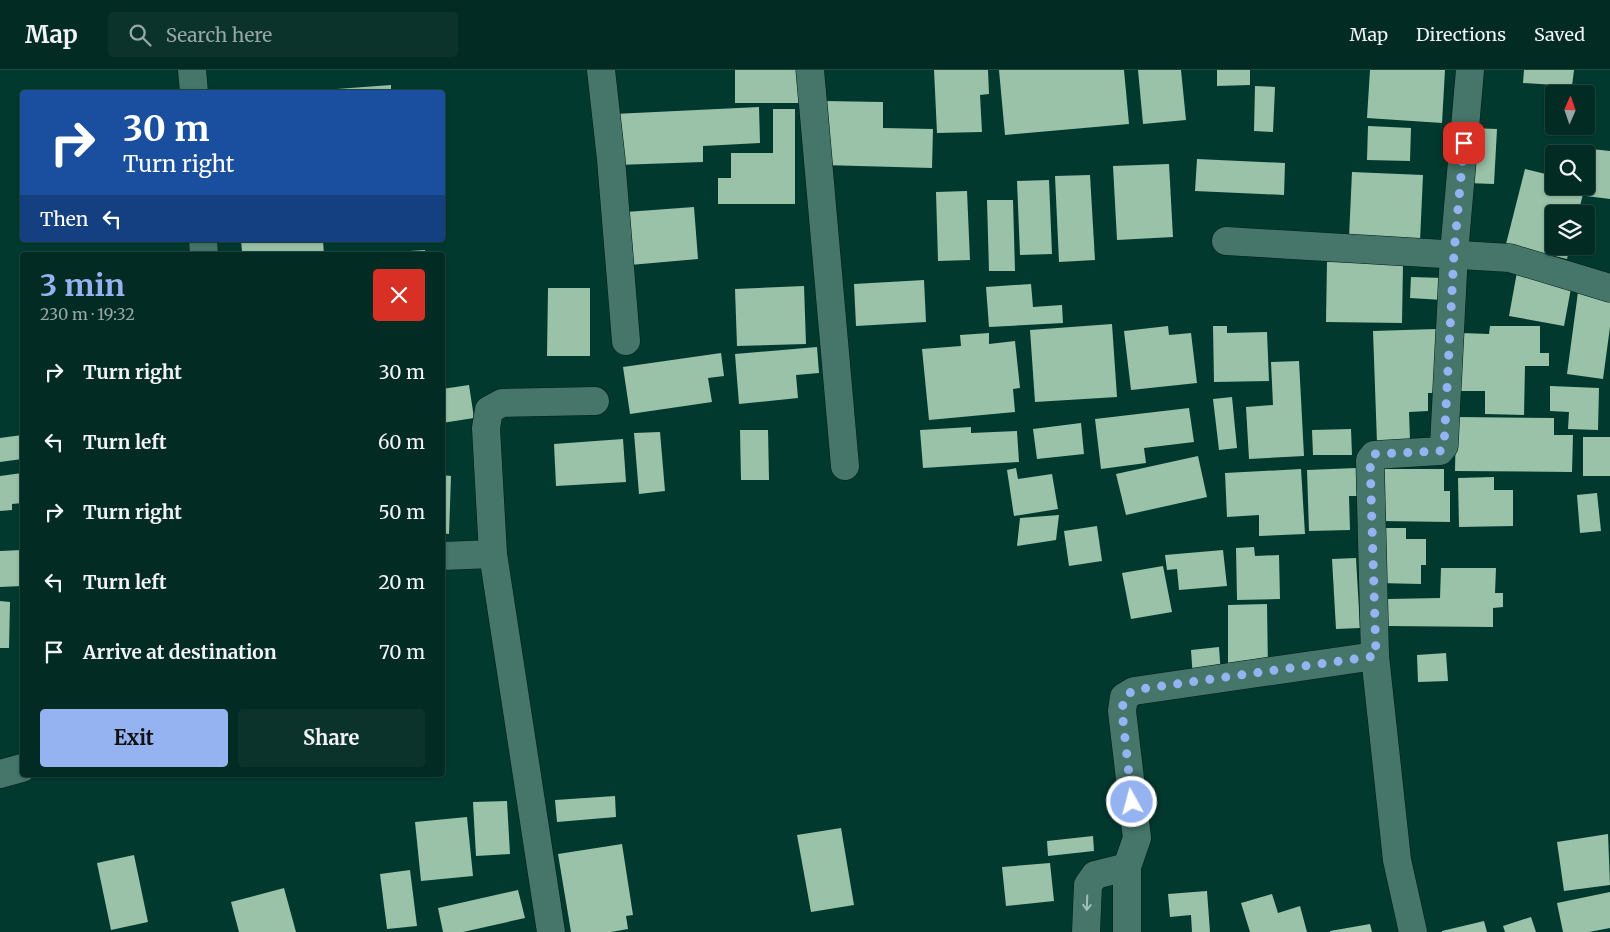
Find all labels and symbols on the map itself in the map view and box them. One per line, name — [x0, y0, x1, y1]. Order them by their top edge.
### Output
north arrow — [1545, 85, 1595, 135]
pin — [1443, 122, 1485, 164]
position arrow — [1105, 775, 1157, 827]
one-way arrow — [1082, 895, 1091, 911]

